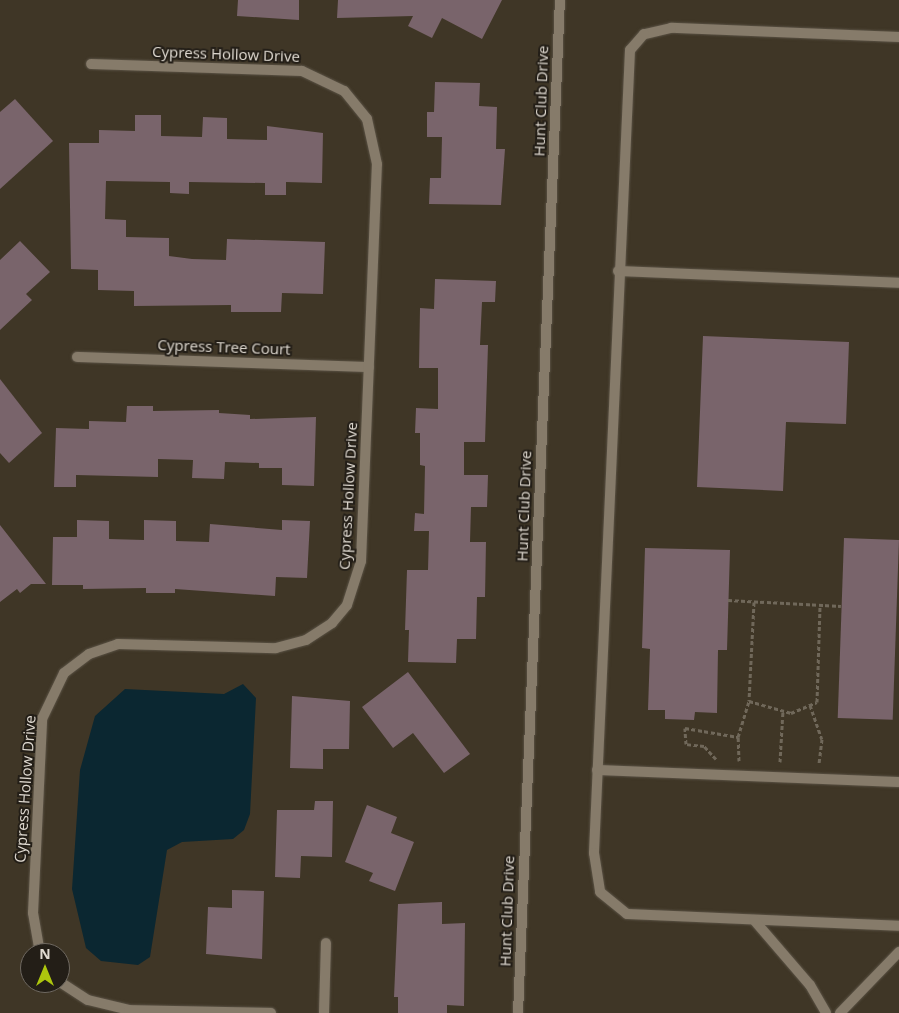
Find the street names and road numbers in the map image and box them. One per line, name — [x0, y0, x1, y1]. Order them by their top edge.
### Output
street label: Cypress Hollow Drive — [152, 42, 300, 66]
street label: Hunt Club Drive — [530, 45, 552, 157]
street label: Cypress Tree Court — [157, 336, 291, 358]
street label: Cypress Hollow Drive — [335, 422, 361, 570]
street label: Hunt Club Drive — [513, 450, 535, 562]
street label: Cypress Hollow Drive — [11, 715, 39, 863]
street label: Hunt Club Drive — [496, 855, 518, 967]

